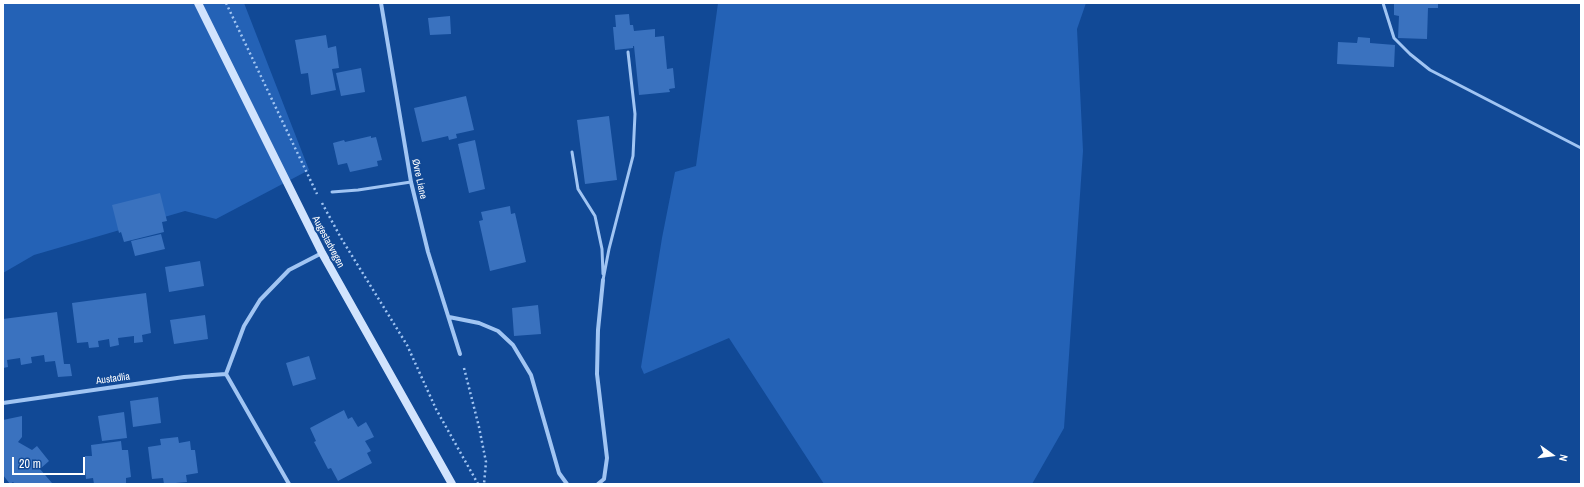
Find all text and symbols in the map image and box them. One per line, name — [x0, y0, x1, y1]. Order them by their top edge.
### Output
street label: Øvre Liane — [409, 158, 429, 200]
street label: Augestadvegen — [309, 214, 347, 270]
street label: Austadlia — [95, 371, 131, 387]
north arrow — [1532, 435, 1572, 475]
scale bar — [14, 449, 87, 475]
text: N — [1556, 453, 1571, 463]
text: 20 m — [19, 456, 41, 472]

